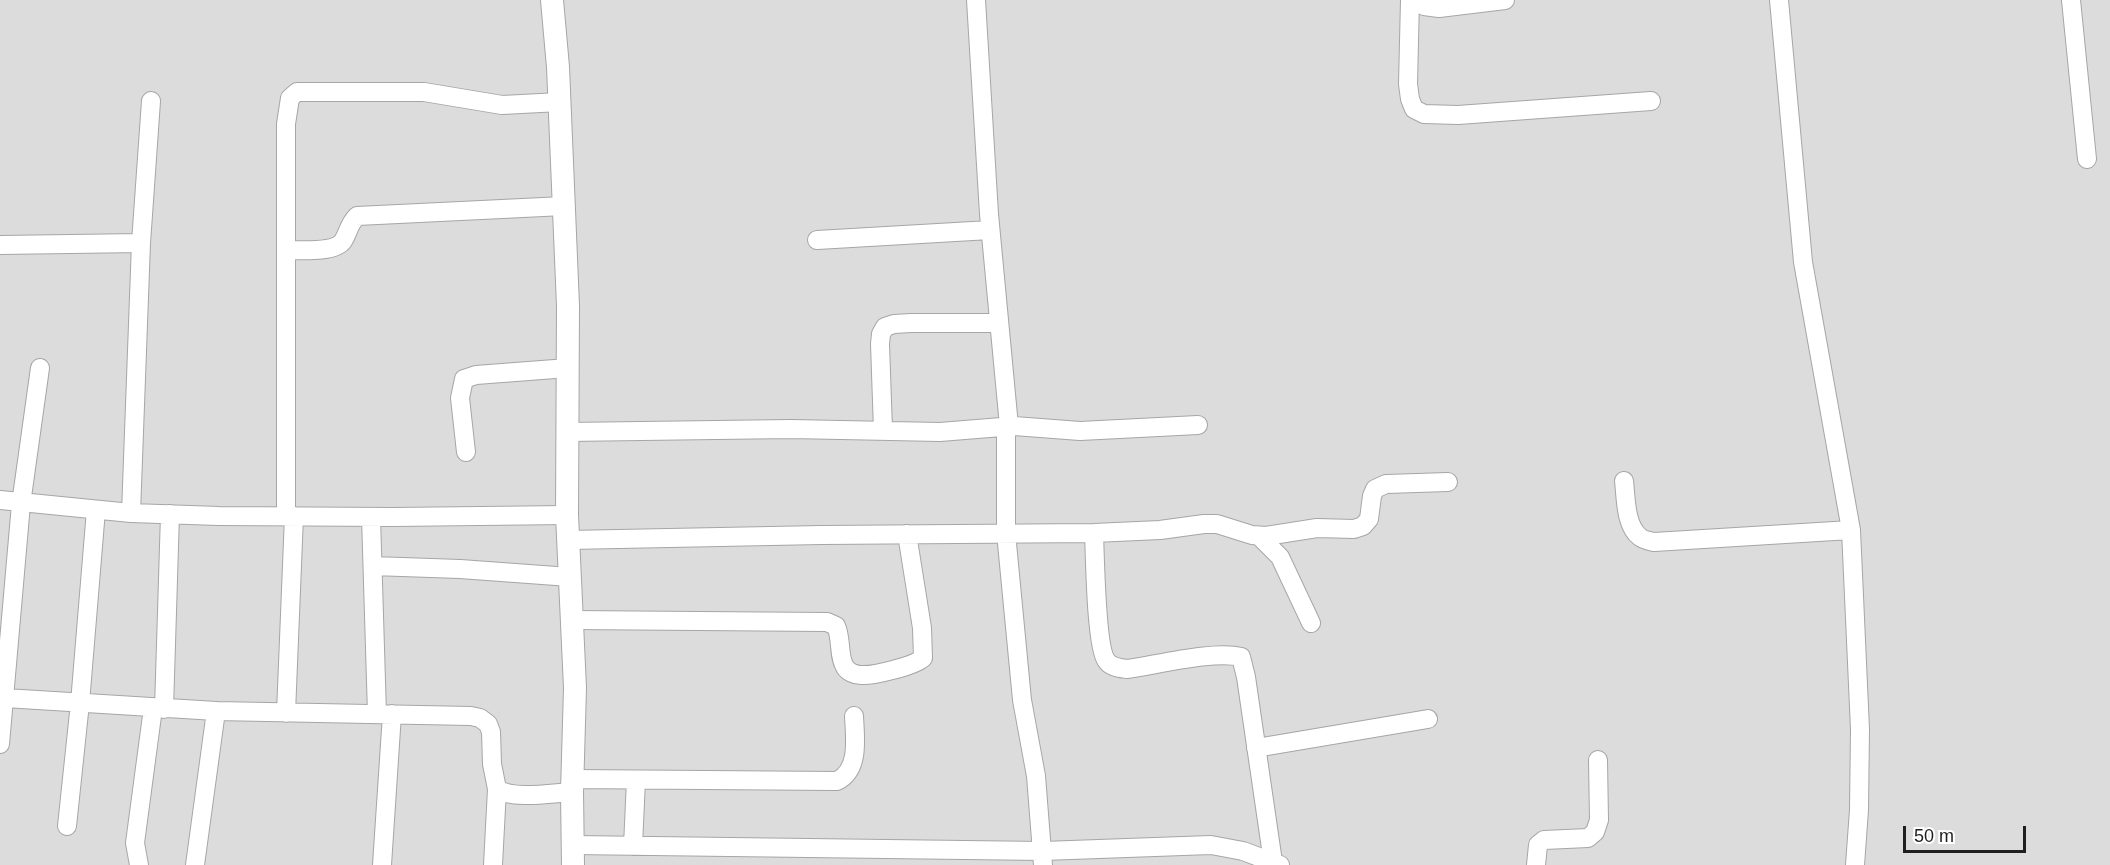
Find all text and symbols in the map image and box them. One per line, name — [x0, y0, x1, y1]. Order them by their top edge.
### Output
scale bar — [1906, 814, 2029, 852]
text: 50 m — [1914, 826, 1954, 846]

